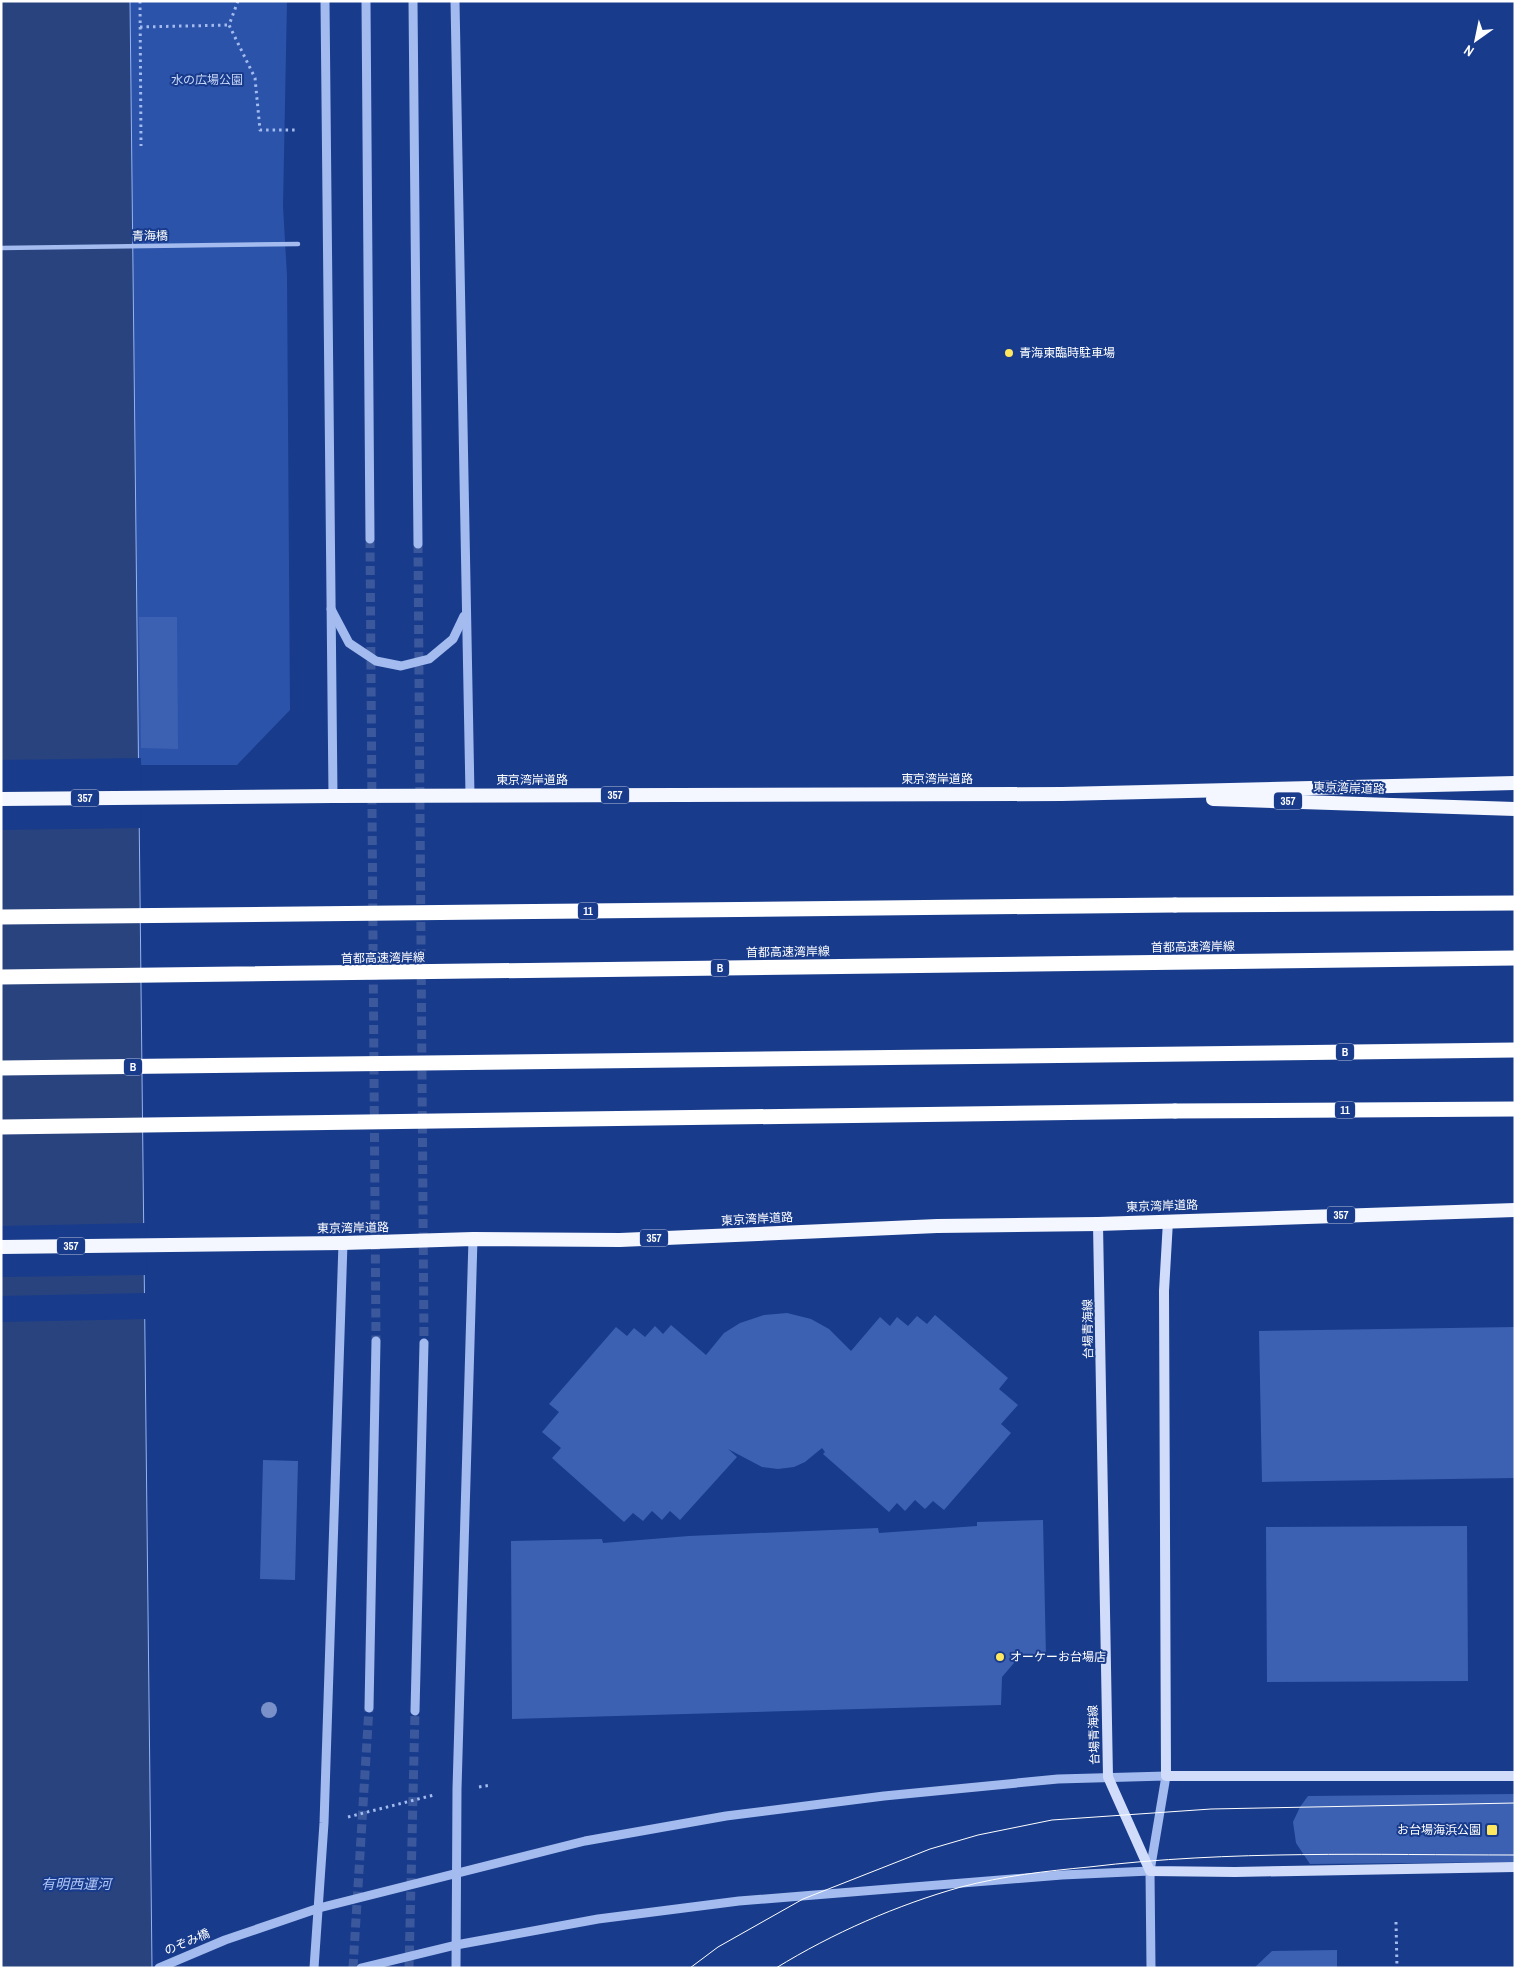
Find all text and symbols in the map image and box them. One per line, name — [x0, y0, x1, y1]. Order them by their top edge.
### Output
north arrow — [1451, 15, 1501, 65]
text: N — [1461, 41, 1477, 61]
park label: 水の広場公園 — [171, 72, 243, 88]
street label: 青海橋 — [132, 228, 168, 244]
place label: 青海東臨時駐車場 — [1019, 345, 1115, 361]
marker: 青海東臨時駐車場 — [1003, 347, 1015, 359]
street label: 東京湾岸道路 — [901, 771, 973, 787]
street label: 東京湾岸道路 — [496, 772, 568, 788]
street label: 東京湾岸道路 — [1313, 779, 1385, 797]
road number: 357 — [601, 786, 629, 804]
road number: 357 — [71, 790, 99, 806]
road number: 357 — [1274, 792, 1302, 809]
road number: 11 — [578, 902, 598, 919]
street label: 首都高速湾岸線 — [1151, 938, 1235, 956]
street label: 首都高速湾岸線 — [746, 943, 830, 961]
street label: 首都高速湾岸線 — [341, 949, 425, 967]
road number: B — [711, 960, 729, 976]
road number: B — [1336, 1044, 1354, 1060]
road number: B — [124, 1058, 142, 1076]
road number: 11 — [1335, 1102, 1355, 1118]
street label: 東京湾岸道路 — [1126, 1197, 1198, 1215]
road number: 357 — [1327, 1206, 1355, 1224]
street label: 東京湾岸道路 — [721, 1209, 793, 1229]
street label: 東京湾岸道路 — [317, 1219, 389, 1237]
road number: 357 — [640, 1230, 668, 1246]
road number: 357 — [57, 1238, 85, 1254]
street label: 台場青海線 — [1079, 1299, 1097, 1359]
place label: オーケーお台場店 — [1010, 1649, 1106, 1665]
marker: オーケーお台場店 — [994, 1651, 1006, 1663]
street label: 台場青海線 — [1085, 1705, 1103, 1765]
place label: お台場海浜公園 — [1397, 1822, 1481, 1838]
marker: お台場海浜公園 — [1485, 1823, 1499, 1837]
water label: 有明西運河 — [41, 1875, 114, 1893]
street label: のぞみ橋 — [162, 1925, 212, 1959]

